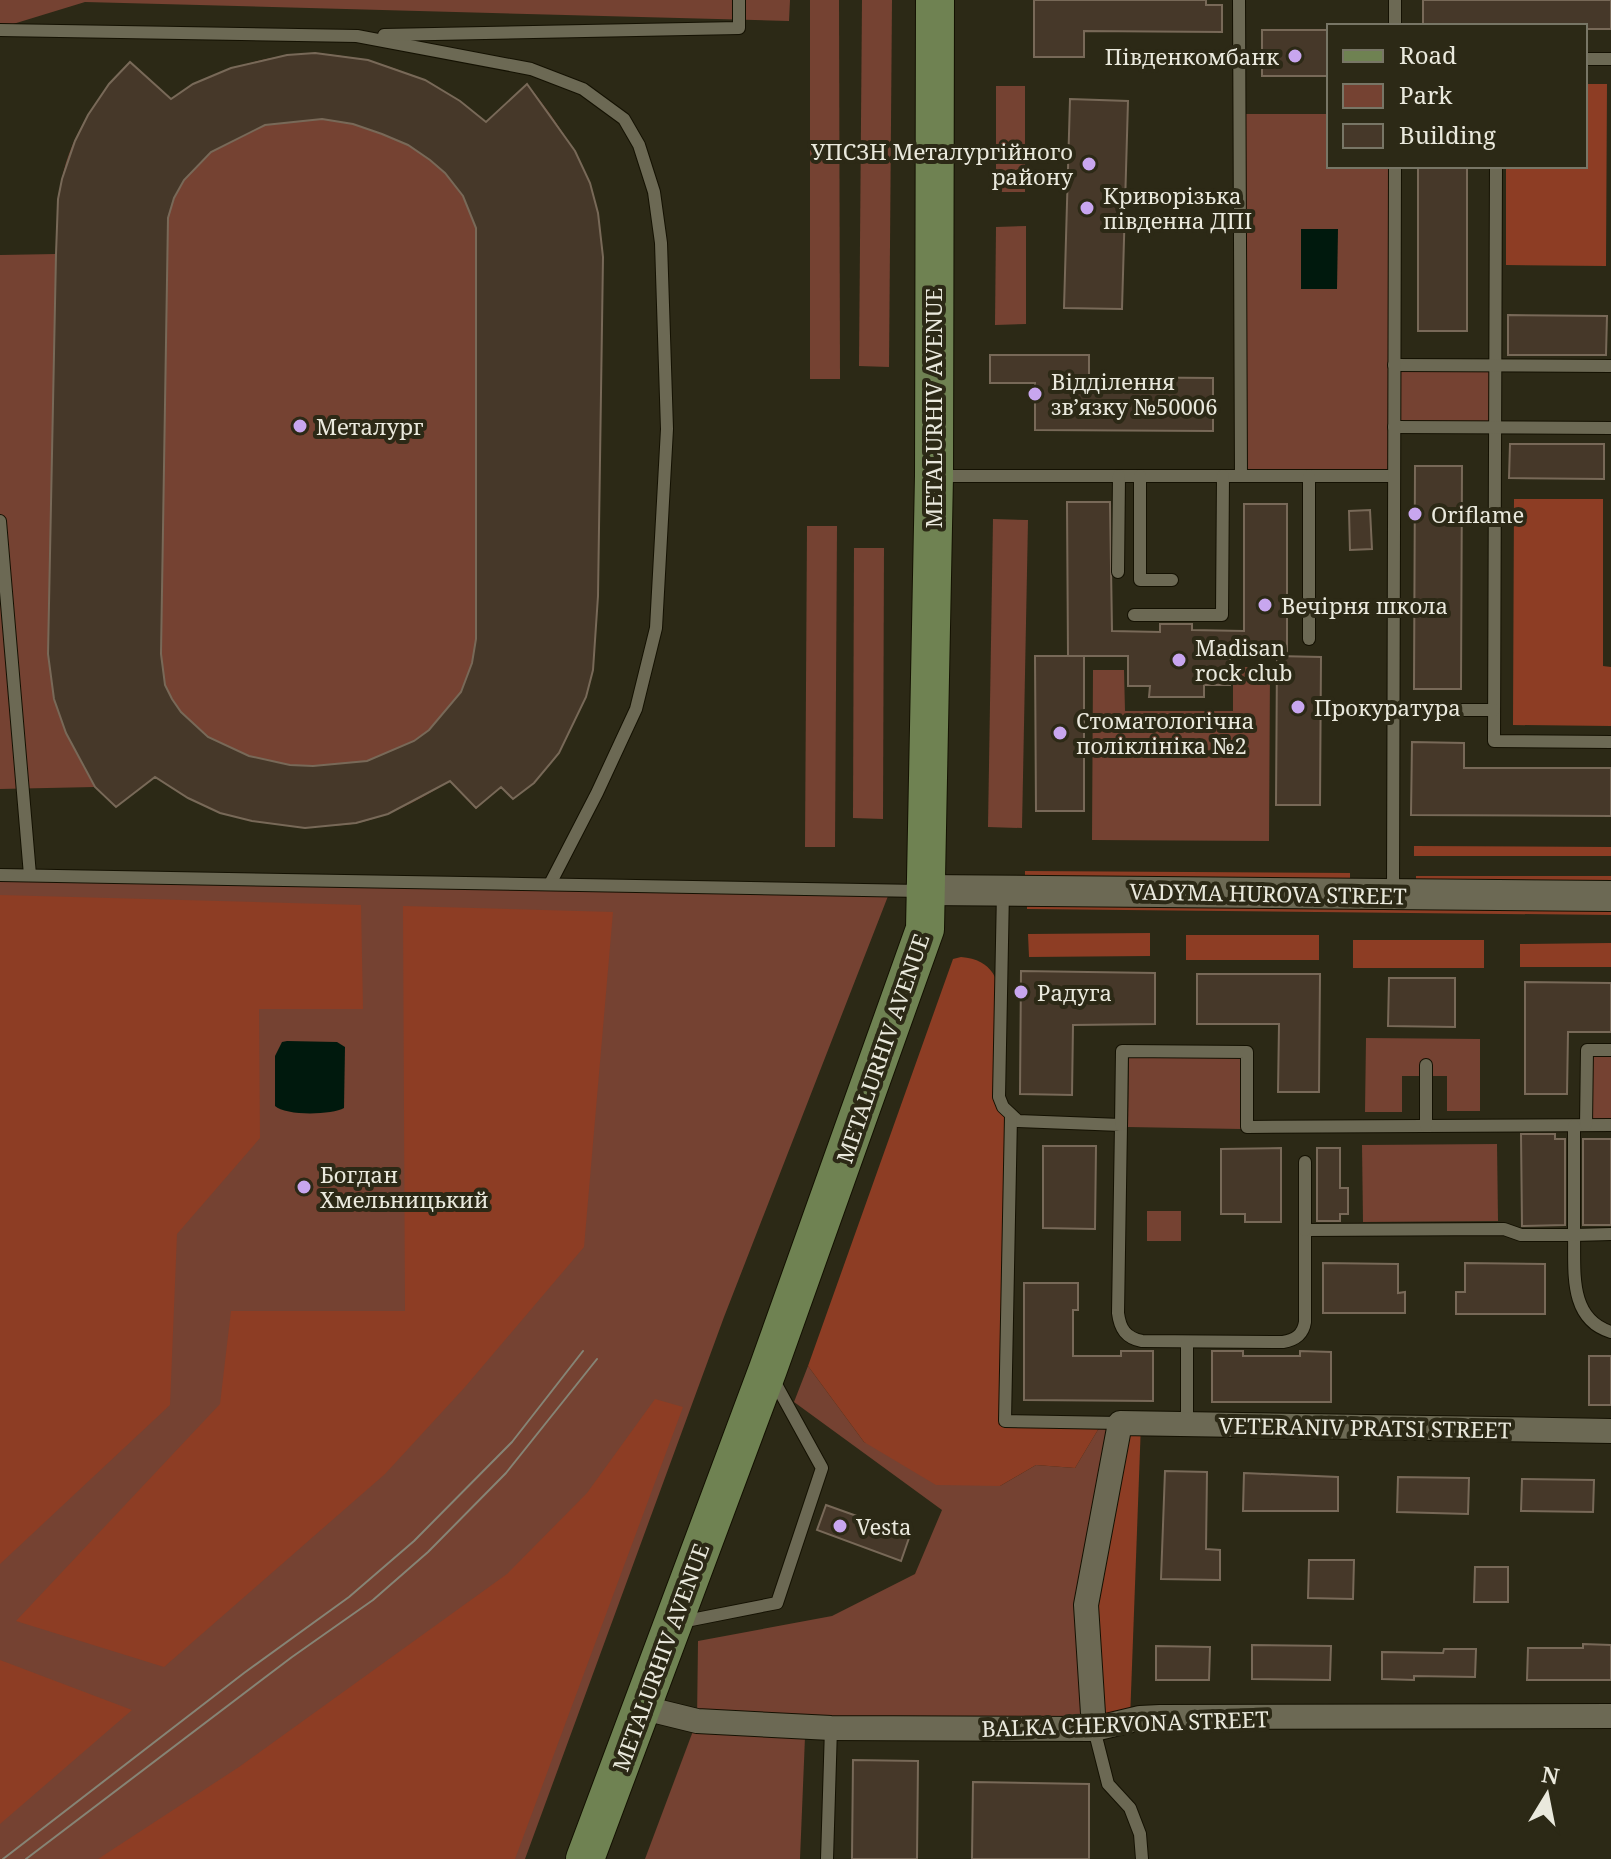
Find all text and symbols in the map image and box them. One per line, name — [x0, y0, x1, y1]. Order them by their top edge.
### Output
legend — [1327, 24, 1587, 168]
text: Road — [1399, 38, 1457, 71]
place label: Південкомбанк — [1105, 41, 1280, 71]
marker: Південкомбанк — [1286, 47, 1304, 65]
text: Park — [1399, 78, 1453, 111]
text: Building — [1399, 118, 1496, 151]
place label: УПСЗН Металургійного району — [811, 136, 1073, 191]
marker: УПСЗН Металургійного району — [1080, 155, 1098, 173]
place label: Криворізька південна ДПІ — [1103, 180, 1252, 235]
marker: Криворізька південна ДПІ — [1078, 199, 1096, 217]
street label: METALURHIV AVENUE — [918, 288, 948, 528]
place label: Відділення зв’язку №50006 — [1051, 366, 1217, 421]
marker: Відділення зв’язку №50006 — [1026, 385, 1044, 403]
place label: Металург — [316, 411, 423, 441]
marker: Металург — [291, 417, 309, 435]
place label: Oriflame — [1431, 499, 1524, 529]
marker: Oriflame — [1406, 505, 1424, 523]
place label: Вечірня школа — [1281, 590, 1448, 620]
marker: Вечірня школа — [1256, 596, 1274, 614]
place label: Madisan rock club — [1195, 632, 1293, 687]
marker: Madisan rock club — [1170, 651, 1188, 669]
place label: Прокуратура — [1314, 692, 1461, 722]
marker: Прокуратура — [1289, 698, 1307, 716]
place label: Стоматологічна поліклініка №2 — [1076, 705, 1254, 760]
marker: Стоматологічна поліклініка №2 — [1051, 724, 1069, 742]
street label: VADYMA HUROVA STREET — [1129, 876, 1407, 910]
street label: METALURHIV AVENUE — [829, 929, 935, 1167]
place label: Радуга — [1037, 977, 1112, 1007]
marker: Радуга — [1012, 983, 1030, 1001]
place label: Богдан Хмельницький — [320, 1159, 488, 1214]
marker: Богдан Хмельницький — [295, 1178, 313, 1196]
street label: VETERANIV PRATSI STREET — [1218, 1409, 1512, 1445]
place label: Vesta — [856, 1511, 911, 1541]
marker: Vesta — [831, 1517, 849, 1535]
street label: METALURHIV AVENUE — [605, 1539, 715, 1775]
street label: BALKA CHERVONA STREET — [981, 1703, 1270, 1743]
north arrow — [1507, 1755, 1587, 1835]
text: N — [1540, 1758, 1562, 1791]

